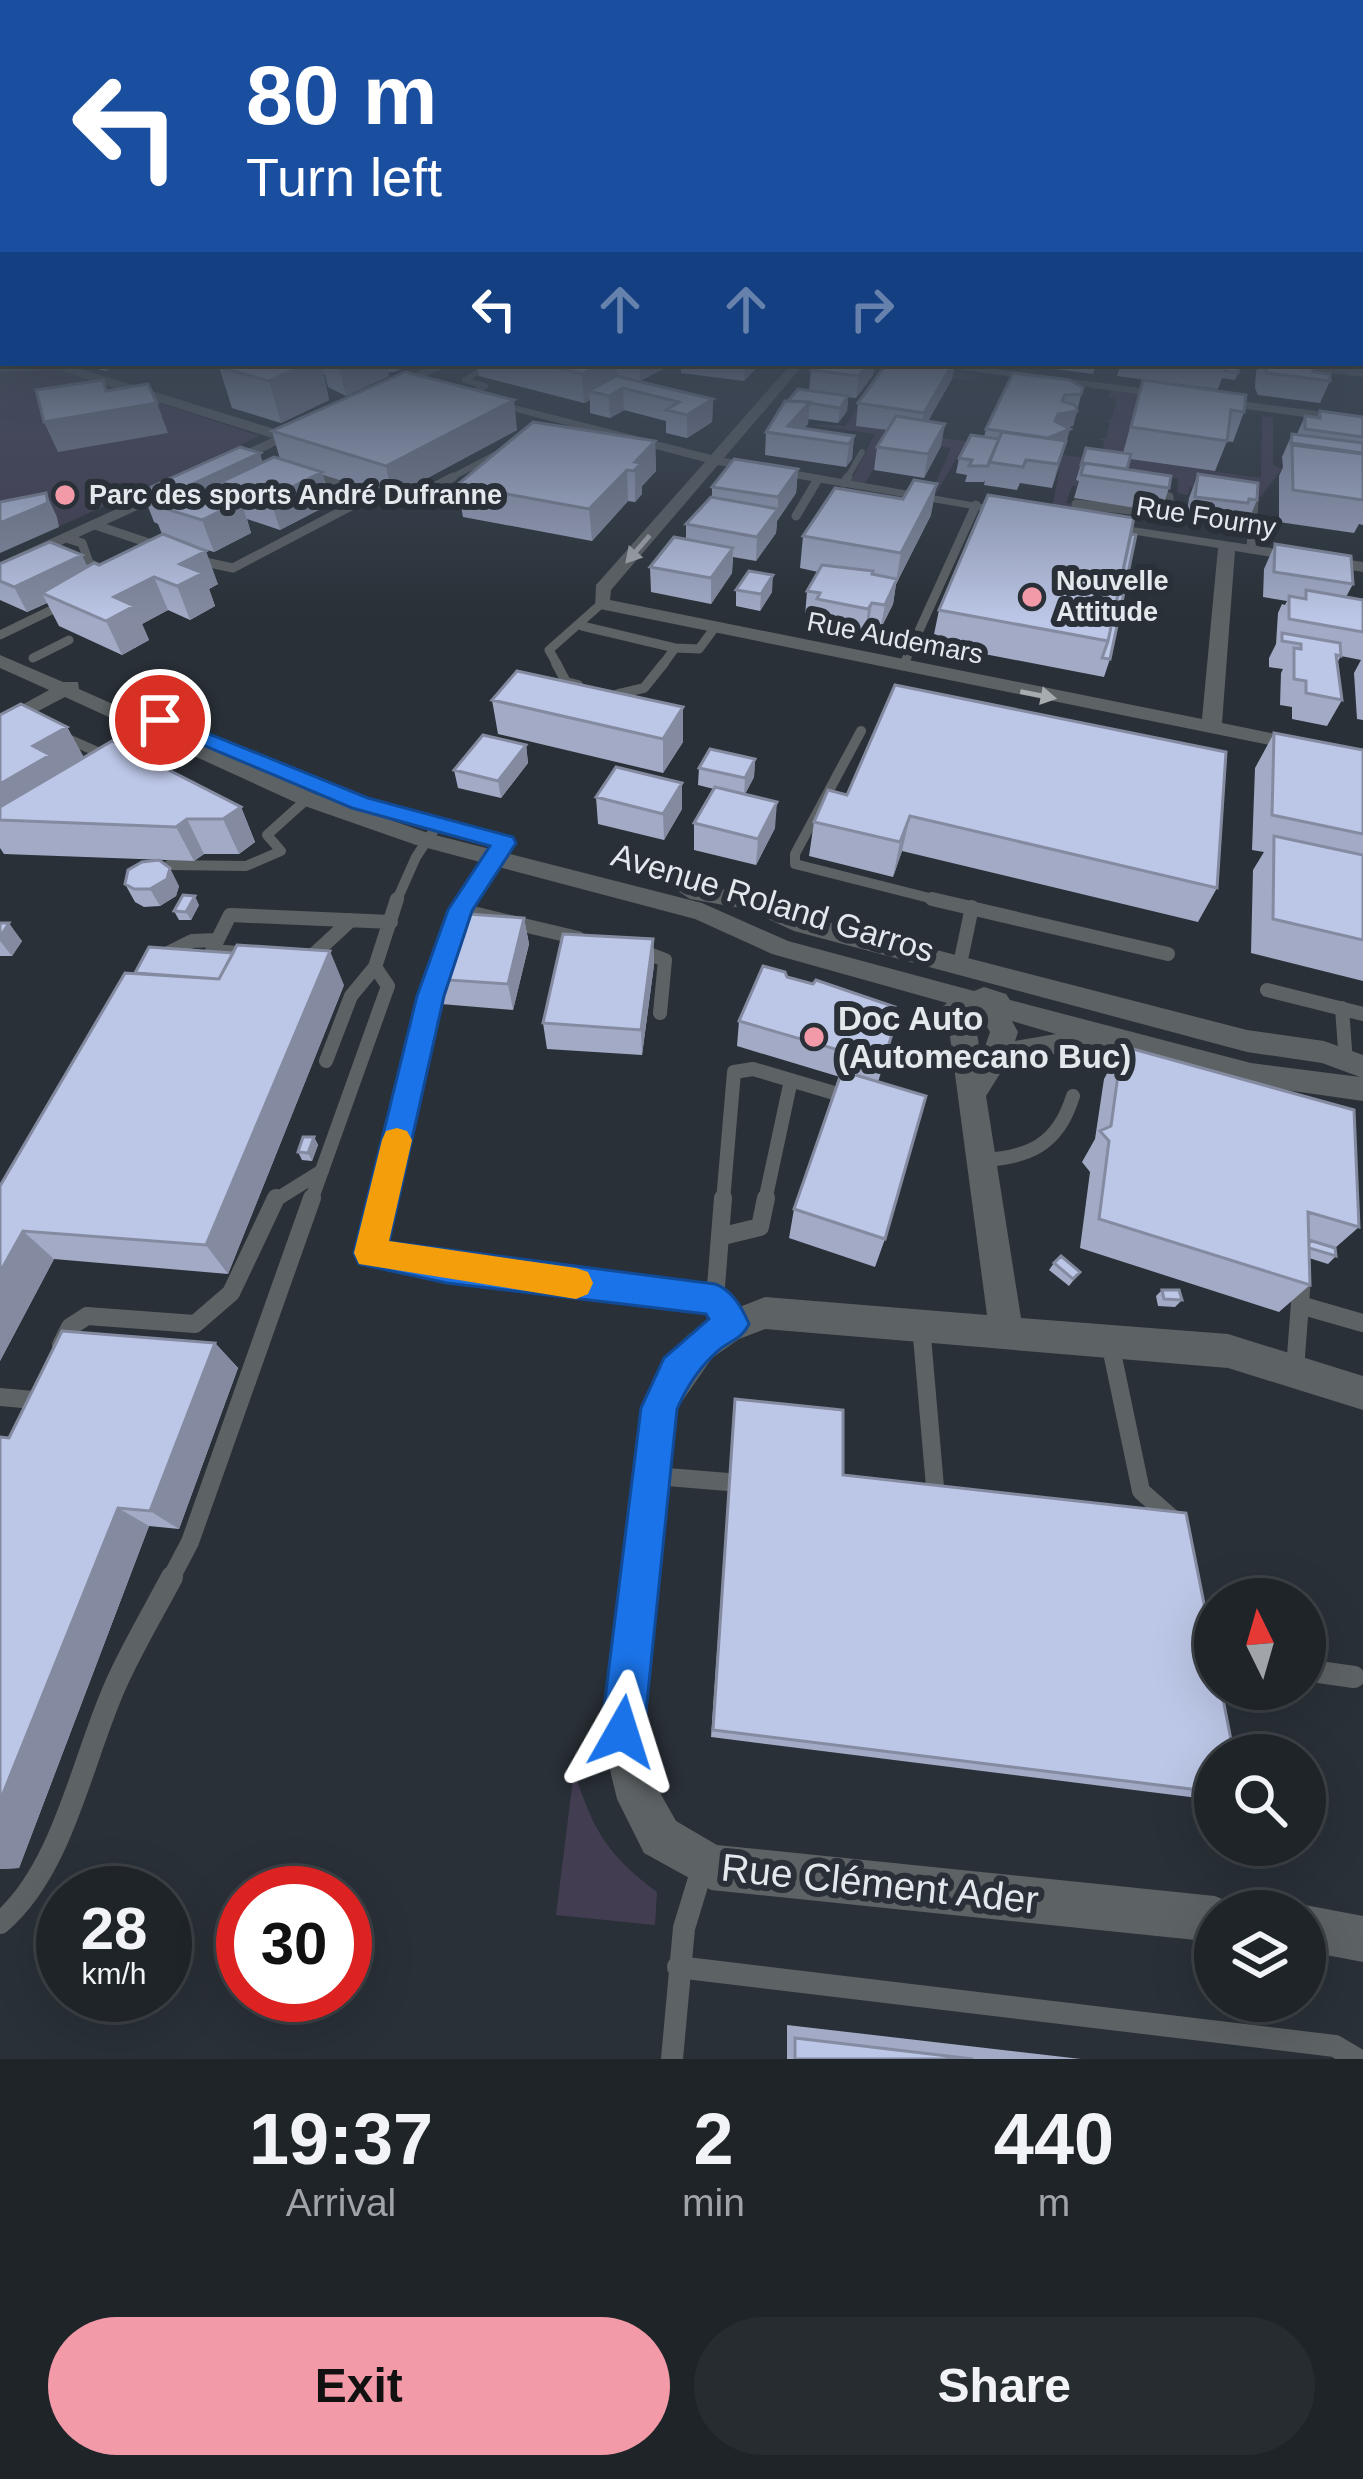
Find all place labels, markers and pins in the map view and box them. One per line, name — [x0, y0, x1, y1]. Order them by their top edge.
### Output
place label: Parc des sports André Dufranne — [89, 480, 502, 510]
marker: Parc des sports André Dufranne — [52, 482, 78, 508]
place label: Nouvelle Attitude — [1056, 566, 1169, 627]
marker: Nouvelle Attitude — [1019, 584, 1045, 610]
pin — [109, 669, 211, 771]
place label: Doc Auto (Automecano Buc) — [838, 1000, 1131, 1075]
marker: Doc Auto (Automecano Buc) — [801, 1024, 827, 1050]

